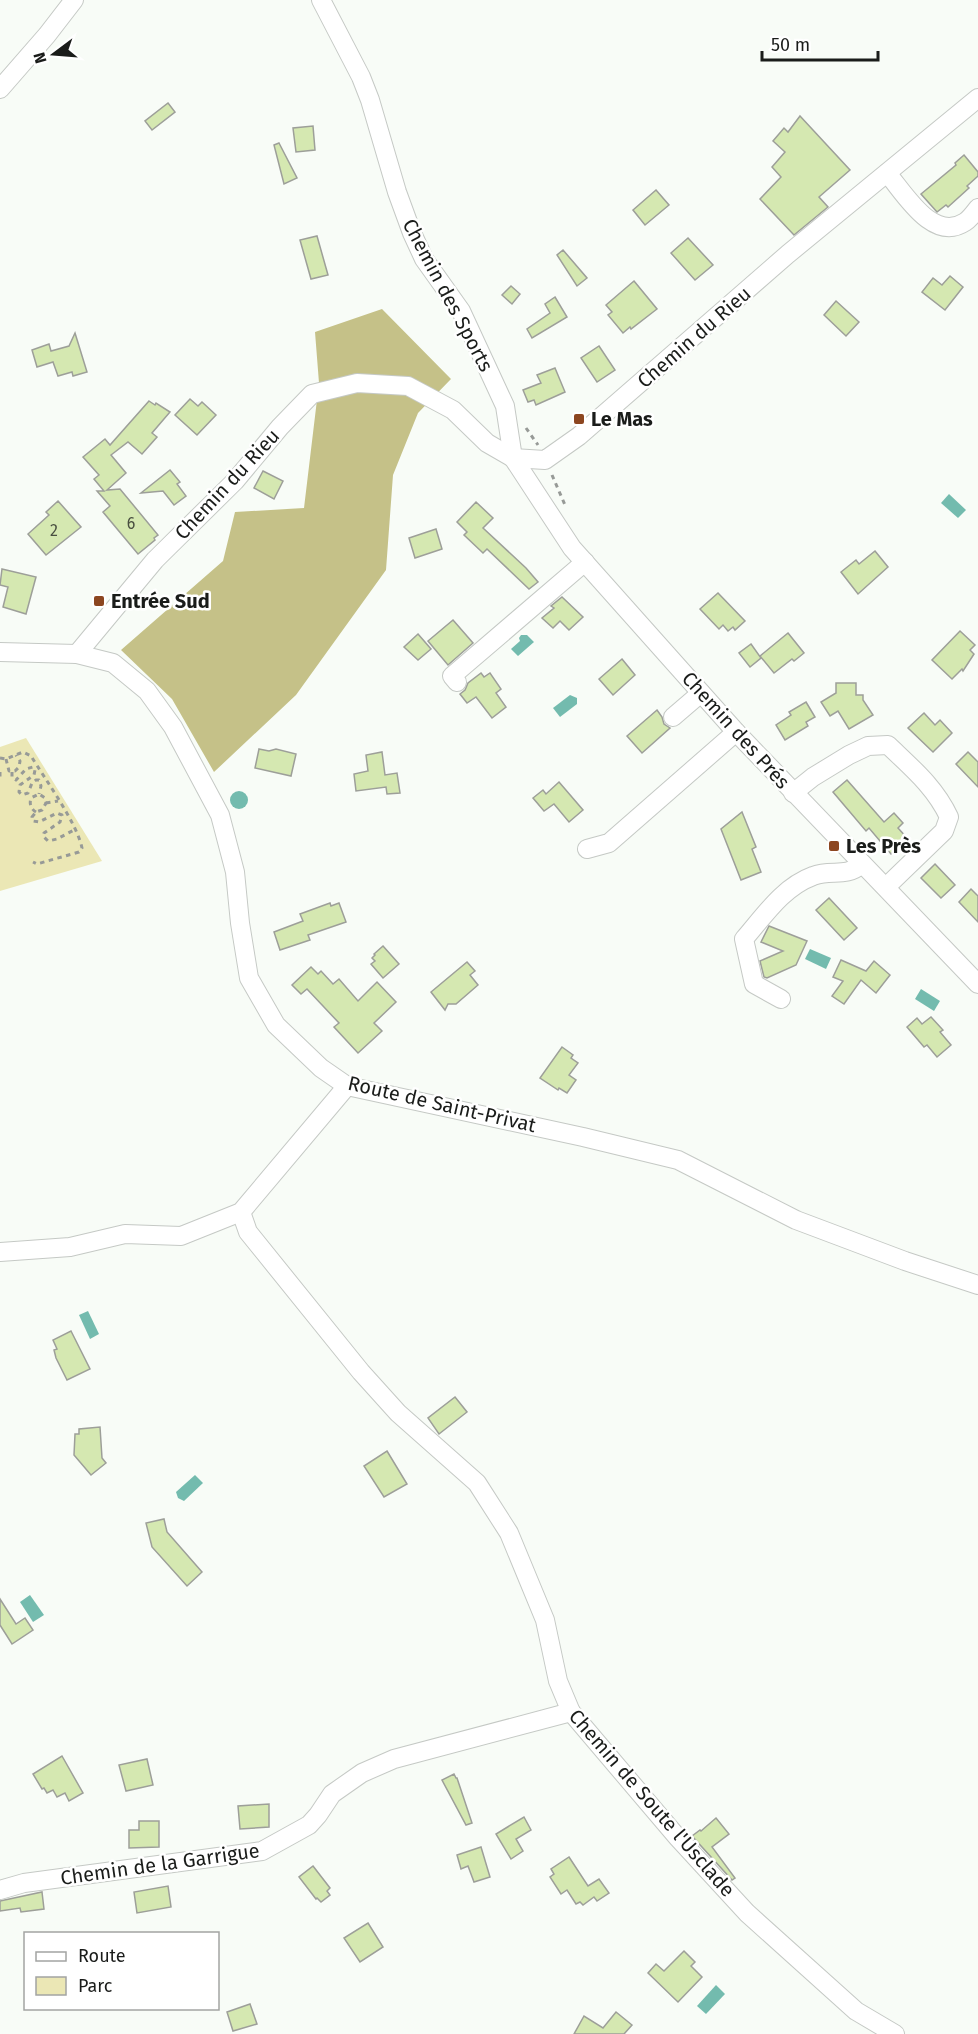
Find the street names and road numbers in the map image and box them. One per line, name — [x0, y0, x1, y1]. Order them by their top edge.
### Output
street label: Chemin des Sports — [398, 214, 498, 376]
street label: Chemin du Rieu — [632, 281, 756, 393]
street label: Chemin du Rieu — [170, 424, 284, 544]
street label: Chemin des Prés — [677, 666, 795, 794]
street label: Route de Saint-Privat — [346, 1071, 539, 1137]
street label: Chemin de Soute l'Usclade — [564, 1704, 740, 1902]
street label: Chemin de la Garrigue — [59, 1838, 261, 1890]

